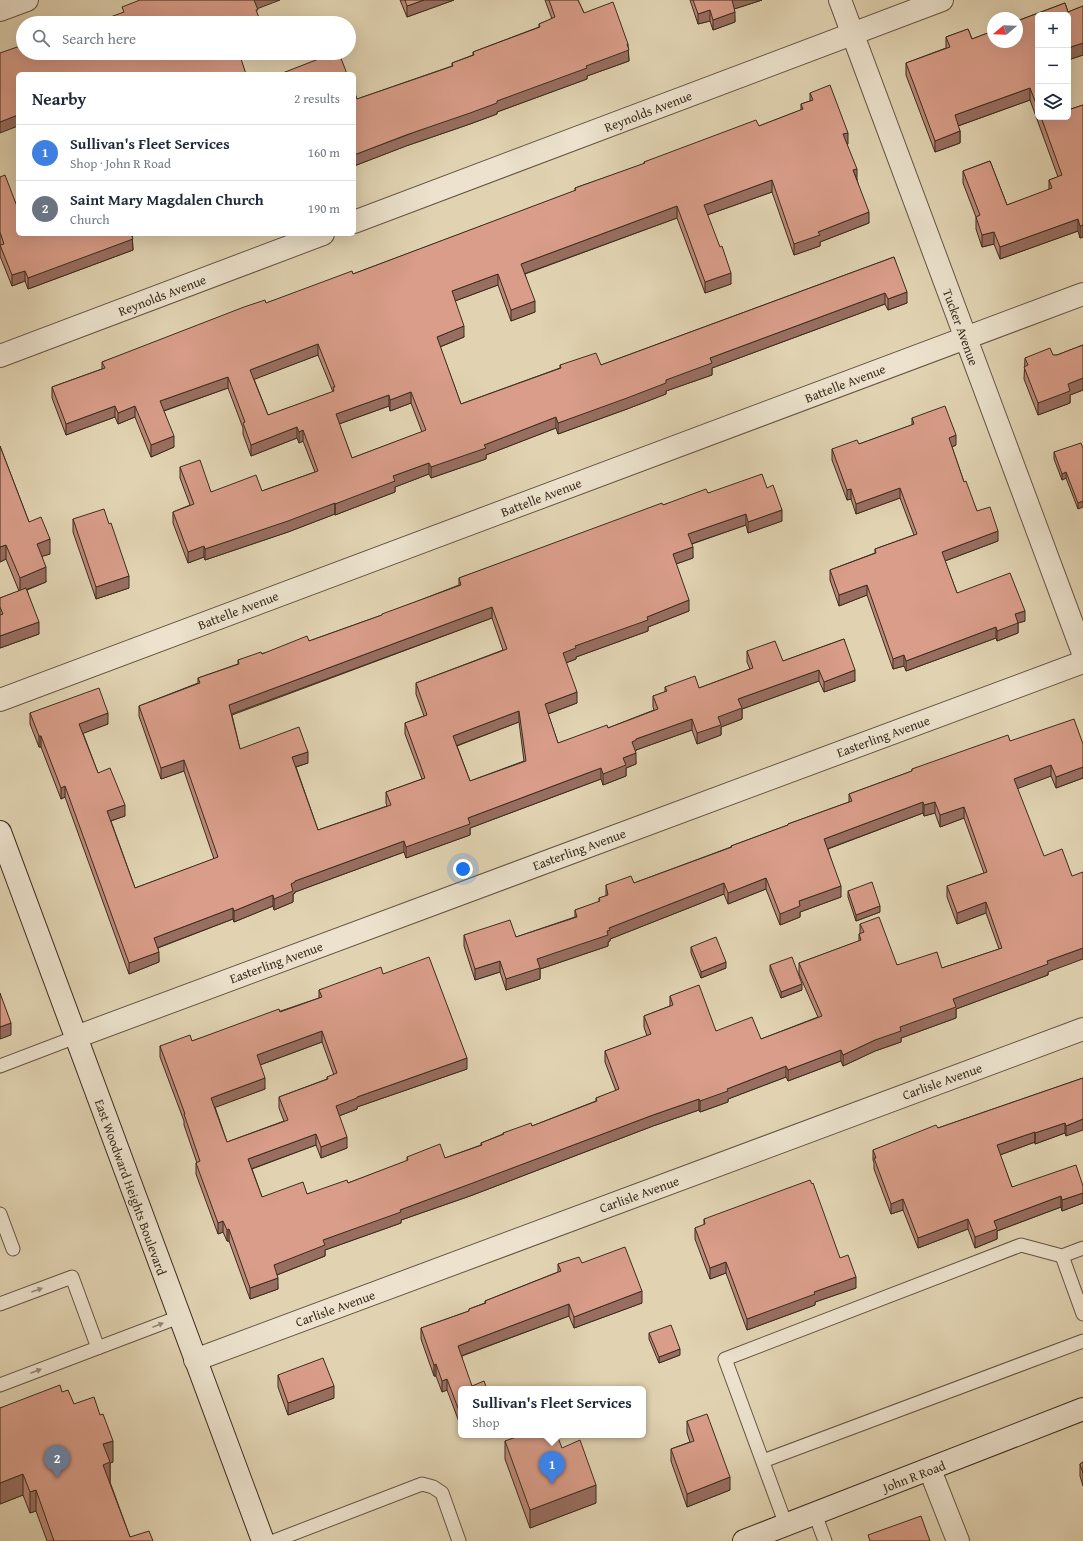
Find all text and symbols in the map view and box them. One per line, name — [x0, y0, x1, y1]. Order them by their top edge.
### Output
north arrow — [987, 12, 1023, 48]
map controls — [1035, 12, 1071, 120]
button: + — [1035, 12, 1071, 48]
search box — [16, 16, 356, 60]
icon: search — [30, 27, 52, 49]
text: Search here — [62, 28, 136, 49]
button: − — [1035, 48, 1071, 84]
button: layers — [1035, 84, 1071, 120]
text: Nearby — [32, 86, 86, 111]
street label: Reynolds Avenue — [602, 86, 695, 137]
text: 2 results — [294, 89, 340, 108]
text: Sullivan's Fleet Services — [70, 133, 230, 154]
text: 1 — [42, 143, 48, 162]
text: 160 m — [308, 143, 340, 162]
text: Shop · John R Road — [70, 154, 171, 173]
text: Saint Mary Magdalen Church — [70, 189, 264, 210]
text: 2 — [42, 199, 48, 218]
text: 190 m — [308, 199, 340, 218]
text: Church — [70, 210, 109, 229]
street label: Reynolds Avenue — [116, 270, 209, 321]
street label: Tucker Avenue — [938, 286, 983, 368]
street label: Battelle Avenue — [802, 359, 888, 408]
street label: Battelle Avenue — [498, 473, 584, 522]
street label: Battelle Avenue — [195, 586, 281, 635]
street label: Easterling Avenue — [834, 711, 932, 762]
street label: Easterling Avenue — [530, 824, 628, 875]
your location — [453, 859, 473, 879]
street label: Easterling Avenue — [227, 937, 325, 988]
street label: Carlisle Avenue — [900, 1058, 985, 1105]
street label: East Woodward Heights Boulevard — [90, 1096, 171, 1278]
street label: Carlisle Avenue — [597, 1171, 682, 1218]
street label: Carlisle Avenue — [293, 1285, 378, 1332]
one-way arrow — [31, 1287, 43, 1293]
one-way arrow — [153, 1322, 165, 1328]
one-way arrow — [31, 1368, 43, 1374]
popup — [458, 1386, 646, 1438]
text: Sullivan's Fleet Services — [472, 1392, 632, 1413]
text: Shop — [472, 1413, 499, 1432]
pin: 2 — [44, 1445, 70, 1478]
pin: 1 — [539, 1451, 565, 1484]
street label: John R Road — [878, 1456, 948, 1498]

